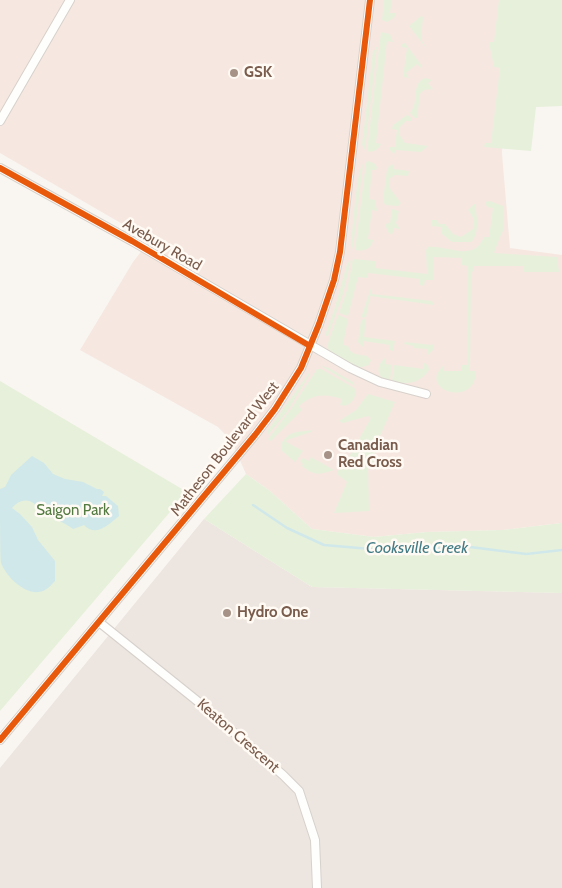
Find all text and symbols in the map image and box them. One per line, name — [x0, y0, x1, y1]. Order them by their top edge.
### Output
place label: GSK — [244, 64, 272, 82]
marker: GSK — [228, 67, 240, 79]
street label: Avebury Road — [119, 215, 205, 275]
street label: Matheson Boulevard West — [167, 378, 283, 520]
place label: Canadian Red Cross — [338, 437, 402, 472]
marker: Canadian Red Cross — [322, 449, 334, 461]
park label: Saigon Park — [36, 502, 110, 520]
water label: Cooksville Creek — [366, 538, 468, 558]
place label: Hydro One — [237, 604, 308, 622]
marker: Hydro One — [221, 607, 233, 619]
street label: Keaton Crescent — [193, 695, 283, 777]

